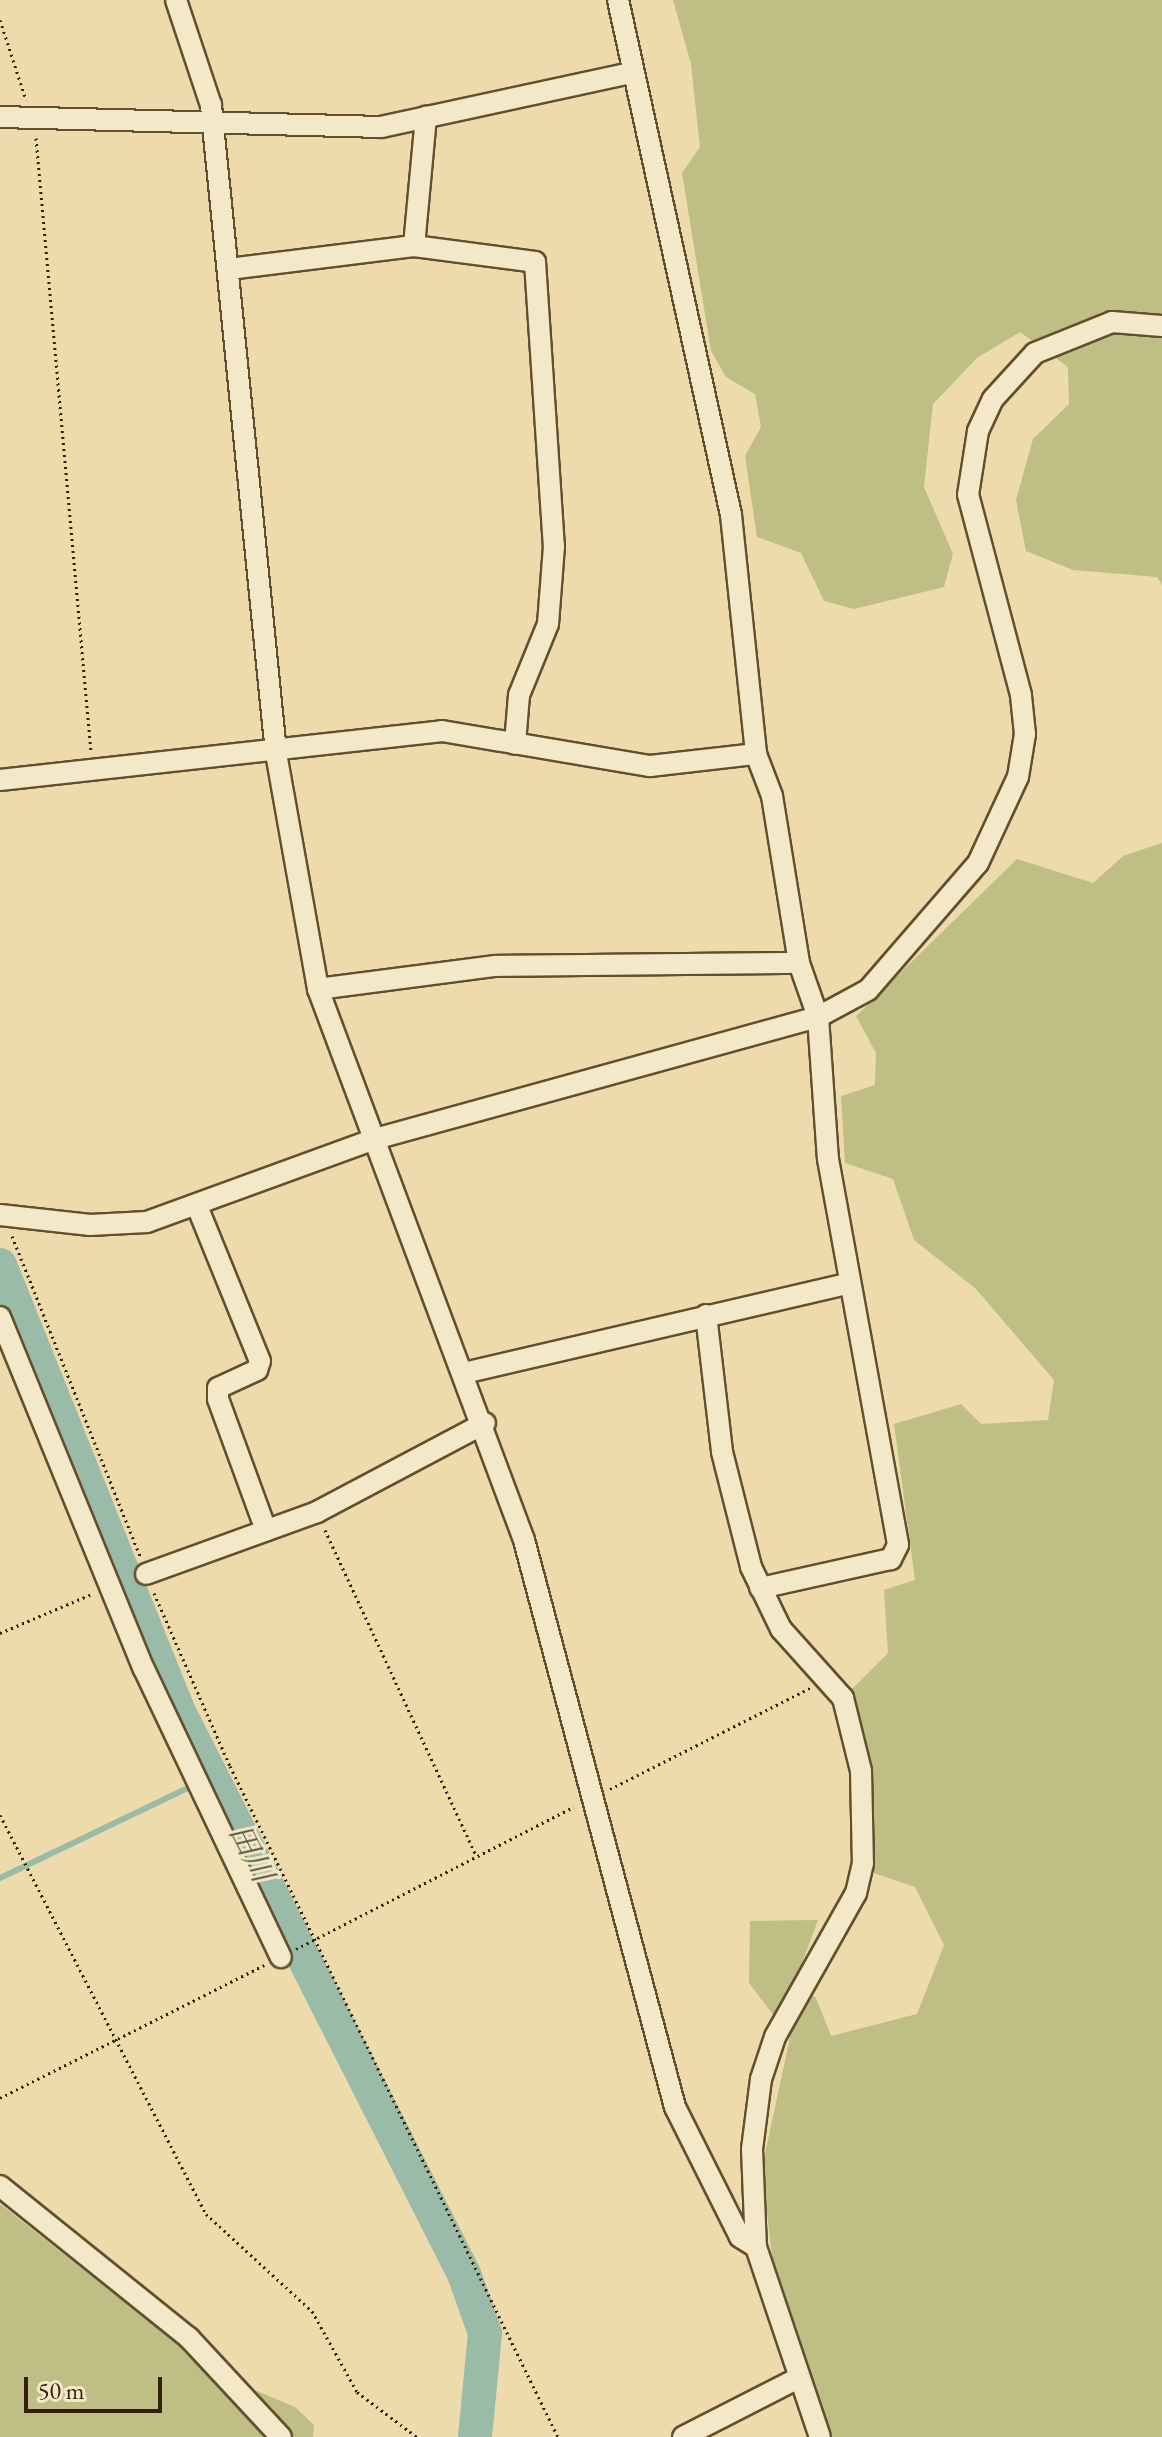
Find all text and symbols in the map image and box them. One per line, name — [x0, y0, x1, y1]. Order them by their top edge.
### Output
water label: 田川 — [221, 1818, 281, 1888]
scale bar — [28, 2361, 166, 2411]
text: 50 m — [38, 2375, 85, 2406]

